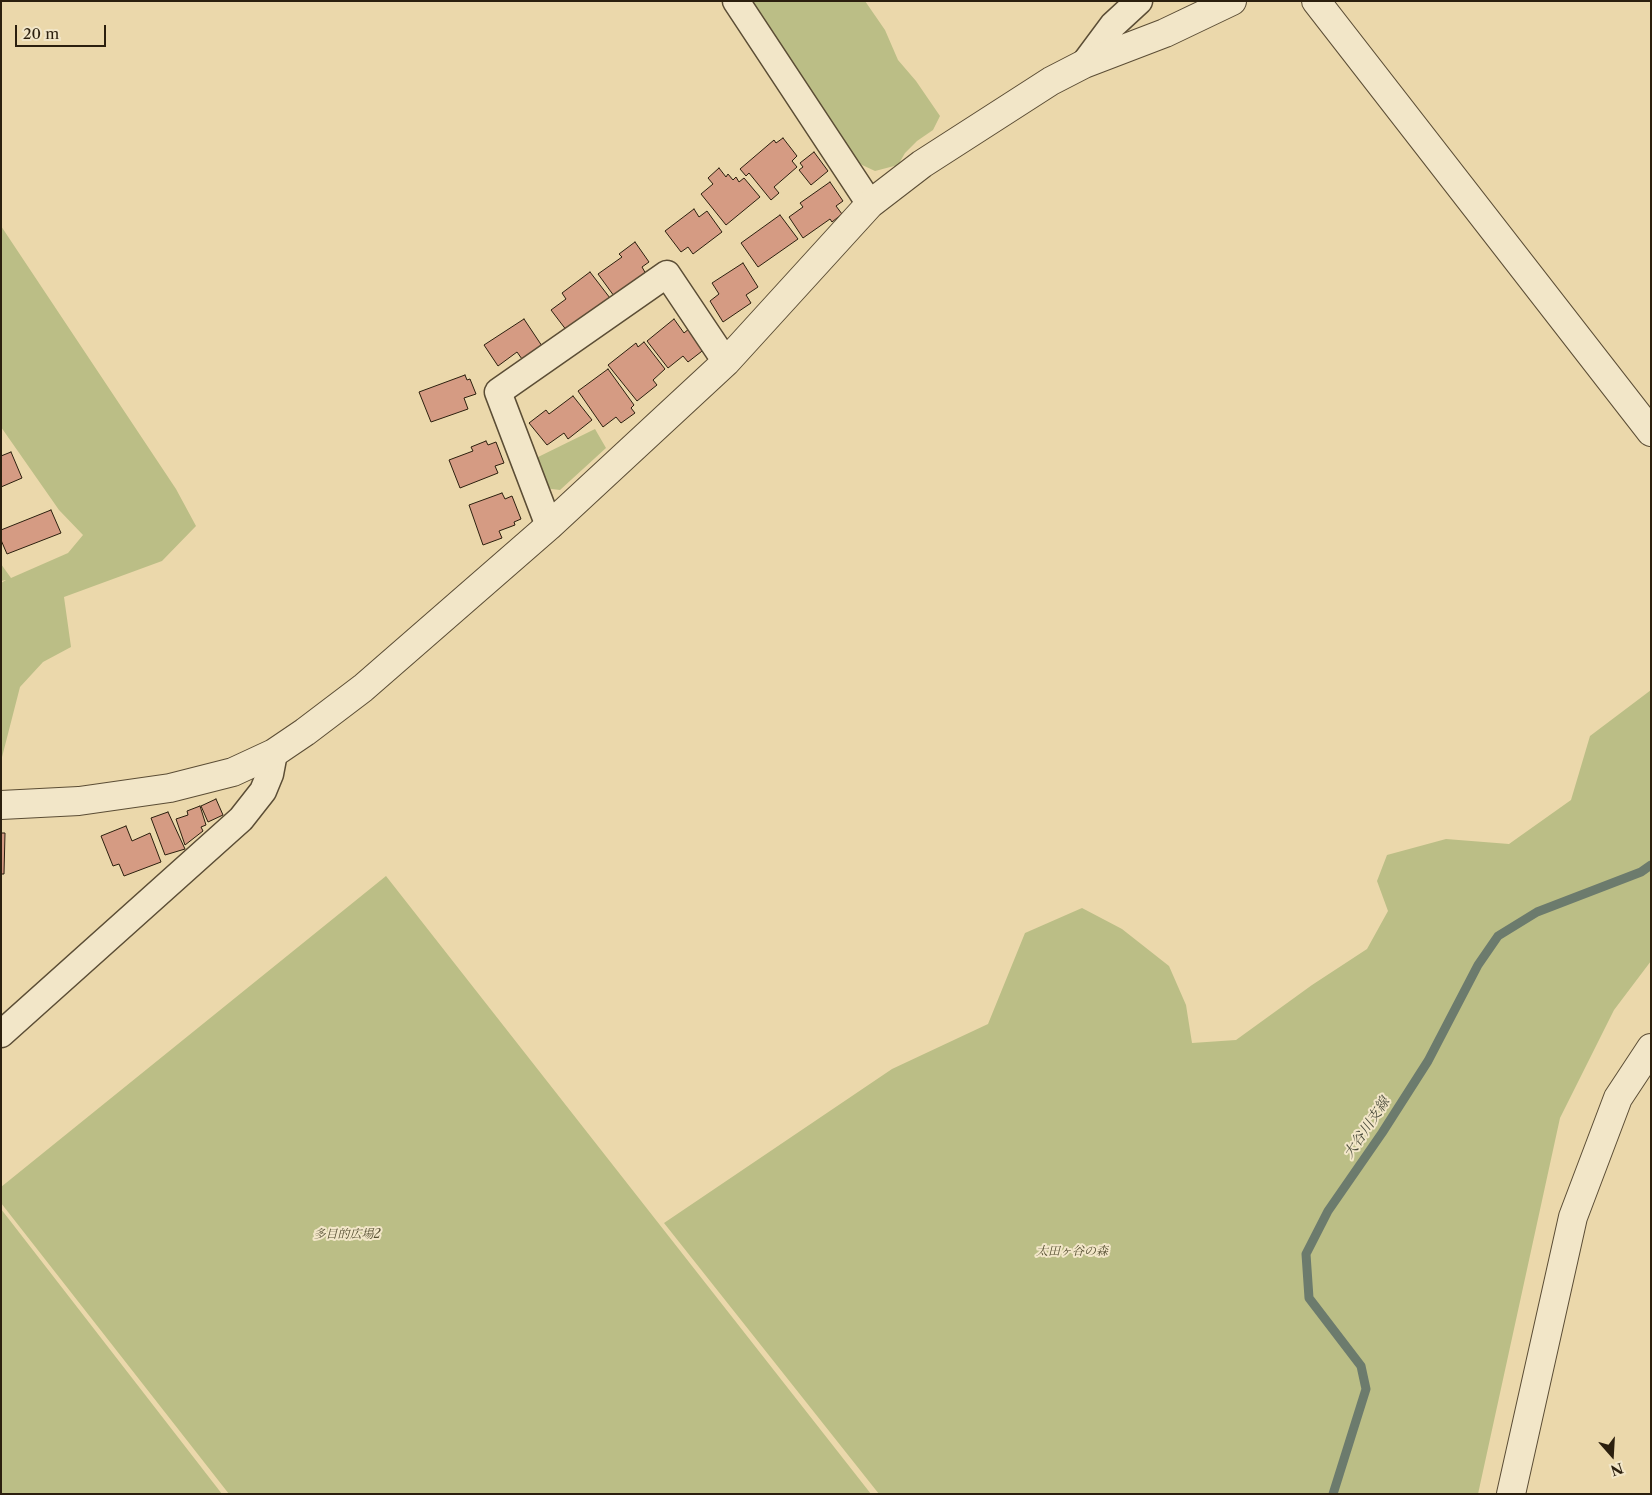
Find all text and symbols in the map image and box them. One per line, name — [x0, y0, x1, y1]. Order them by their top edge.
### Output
scale bar — [18, 15, 109, 47]
text: 20 m — [23, 24, 59, 43]
water label: 大谷川支線 — [1340, 1094, 1394, 1162]
park label: 多目的広場2 — [314, 1228, 380, 1242]
park label: 太田ヶ谷の森 — [1036, 1245, 1108, 1259]
north arrow — [1587, 1430, 1637, 1480]
text: N — [1608, 1459, 1626, 1480]

